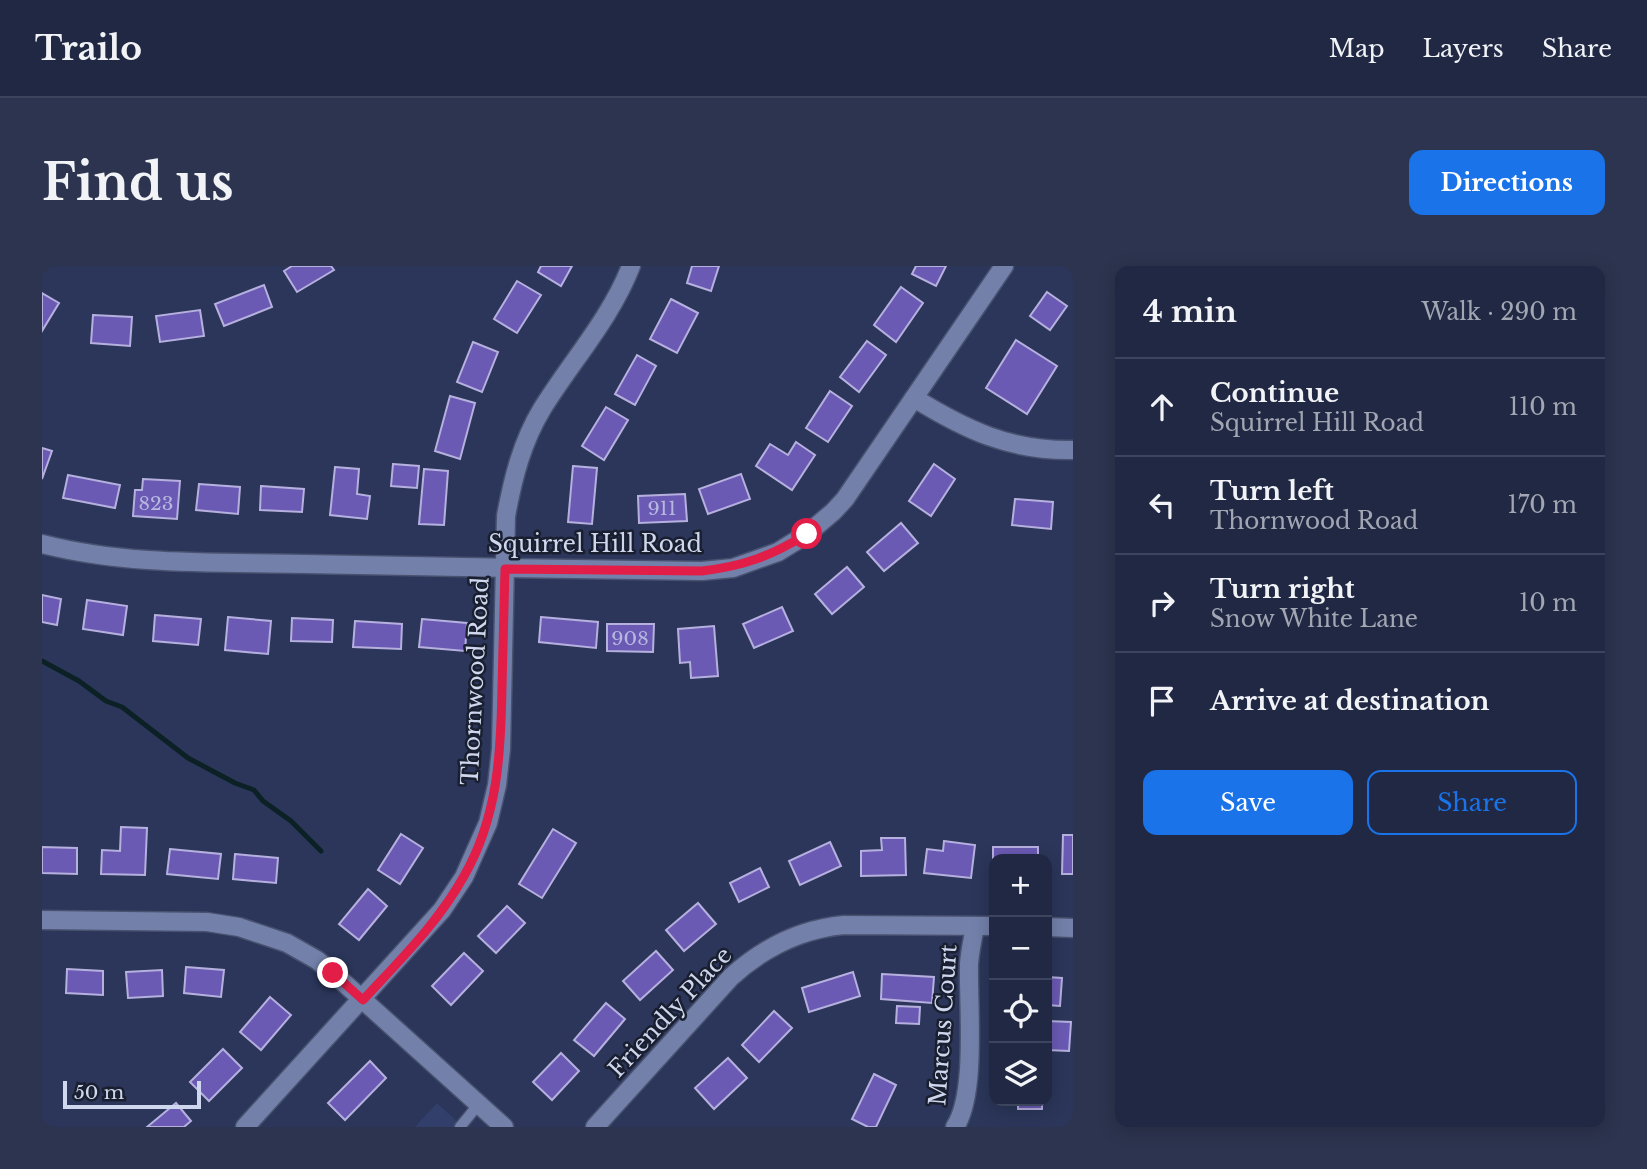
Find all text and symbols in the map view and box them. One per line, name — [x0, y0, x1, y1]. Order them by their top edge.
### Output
text: Trailo — [35, 28, 142, 69]
text: Map — [1329, 34, 1385, 63]
text: Layers — [1423, 34, 1504, 63]
text: Share — [1542, 34, 1612, 63]
button: Directions — [1409, 150, 1605, 215]
text: Find us — [42, 152, 234, 213]
text: 4 min — [1143, 293, 1237, 330]
text: Walk · 290 m — [1421, 298, 1577, 326]
text: Continue — [1210, 377, 1339, 409]
icon: ahead — [1143, 388, 1181, 426]
text: 110 m — [1509, 393, 1577, 421]
text: Squirrel Hill Road — [1210, 409, 1424, 437]
text: Turn left — [1210, 475, 1334, 507]
icon: left — [1143, 486, 1181, 524]
text: 170 m — [1507, 491, 1577, 519]
house number: 823 — [139, 492, 173, 515]
house number: 911 — [647, 497, 677, 520]
text: Thornwood Road — [1210, 507, 1418, 535]
route start — [791, 518, 822, 549]
street label: Squirrel Hill Road — [488, 530, 702, 558]
text: Turn right — [1210, 573, 1355, 605]
street label: Thornwood Road — [456, 576, 494, 786]
icon: right — [1143, 584, 1181, 622]
text: 10 m — [1519, 589, 1577, 617]
text: Snow White Lane — [1210, 605, 1418, 633]
house number: 908 — [611, 627, 649, 650]
icon: arrive — [1143, 682, 1181, 720]
text: Arrive at destination — [1210, 685, 1490, 717]
button: Save — [1143, 770, 1353, 835]
button: Share — [1367, 770, 1577, 835]
map controls — [989, 854, 1052, 1106]
button: + — [989, 854, 1052, 917]
button: − — [989, 917, 1052, 980]
street label: Friendly Place — [602, 941, 738, 1083]
street label: Marcus Court — [923, 943, 963, 1107]
route end — [317, 957, 348, 988]
button: locate — [989, 980, 1052, 1043]
button: layers — [989, 1043, 1052, 1106]
scale bar — [63, 1078, 201, 1110]
text: 50 m — [74, 1081, 124, 1104]

